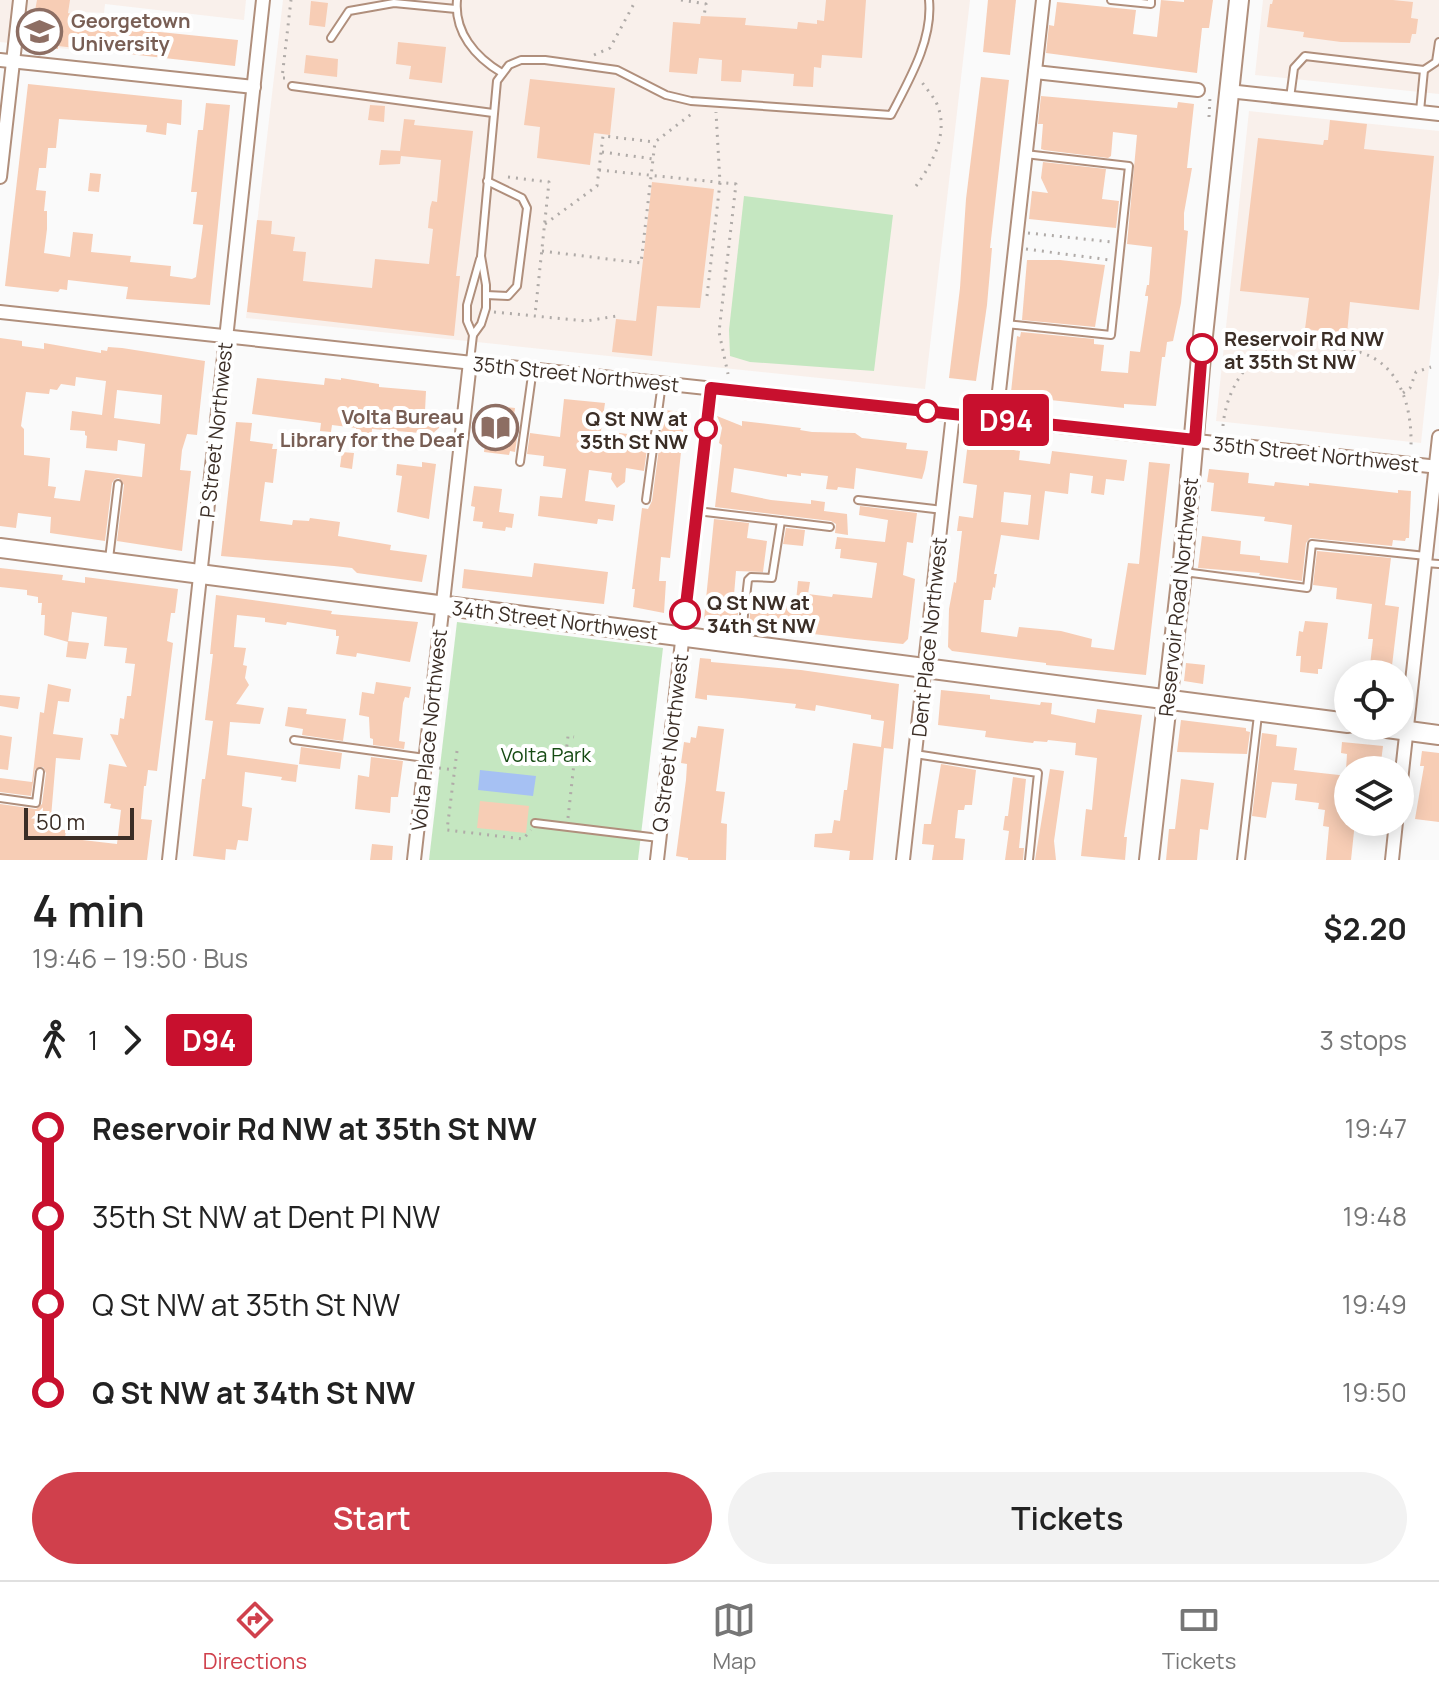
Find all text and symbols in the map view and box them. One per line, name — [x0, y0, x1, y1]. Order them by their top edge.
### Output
school or university icon: Georgetown University — [16, 7, 64, 55]
place label: Georgetown University — [71, 7, 191, 57]
place label: Reservoir Rd NW at 35th St NW — [1224, 325, 1385, 375]
marker: Reservoir Rd NW at 35th St NW — [1187, 334, 1217, 364]
street label: P Street Northwest — [193, 341, 239, 519]
street label: 35th Street Northwest — [472, 350, 680, 398]
line badge: D94 — [960, 394, 1052, 446]
unlabelled marker — [916, 400, 938, 422]
text: D94 — [979, 401, 1033, 439]
place label: Volta Bureau Library for the Deaf — [280, 403, 464, 453]
library icon: Volta Bureau Library for the Deaf — [471, 403, 519, 451]
place label: Q St NW at 35th St NW — [580, 405, 688, 455]
marker: Q St NW at 35th St NW — [695, 418, 717, 440]
street label: 35th Street Northwest — [1212, 430, 1420, 478]
street label: Reservoir Road Northwest — [1152, 476, 1204, 718]
street label: Dent Place Northwest — [905, 536, 953, 738]
place label: Q St NW at 34th St NW — [707, 589, 816, 639]
street label: 34th Street Northwest — [451, 594, 659, 646]
marker: Q St NW at 34th St NW — [670, 599, 700, 629]
street label: Volta Place Northwest — [405, 628, 453, 832]
street label: Q Street Northwest — [646, 653, 694, 833]
map controls — [1334, 660, 1414, 836]
button: locate — [1334, 660, 1414, 740]
park label: Volta Park — [501, 741, 592, 768]
button: layers — [1334, 756, 1414, 836]
scale bar — [24, 804, 134, 840]
text: 50 m — [36, 807, 85, 837]
text: 4 min — [32, 880, 145, 940]
text: $2.20 — [1324, 908, 1407, 949]
text: 19:46 – 19:50 · Bus — [32, 940, 248, 976]
icon: walk — [32, 1018, 76, 1062]
icon: forward — [110, 1018, 154, 1062]
text: D94 — [182, 1021, 236, 1059]
text: 1 — [88, 1022, 98, 1058]
text: 3 stops — [1320, 1022, 1407, 1058]
text: Reservoir Rd NW at 35th St NW — [92, 1108, 537, 1149]
text: 19:47 — [1345, 1110, 1407, 1146]
text: 35th St NW at Dent Pl NW — [92, 1196, 440, 1237]
text: 19:48 — [1343, 1198, 1407, 1234]
text: Q St NW at 35th St NW — [92, 1284, 400, 1325]
text: 19:49 — [1342, 1286, 1407, 1322]
text: Q St NW at 34th St NW — [92, 1372, 415, 1413]
text: 19:50 — [1342, 1374, 1407, 1410]
button: Start — [32, 1472, 712, 1564]
button: Tickets — [728, 1472, 1407, 1564]
tab: Directions — [203, 1598, 307, 1676]
tab: Map — [712, 1598, 756, 1676]
tab: Tickets — [1162, 1598, 1236, 1676]

